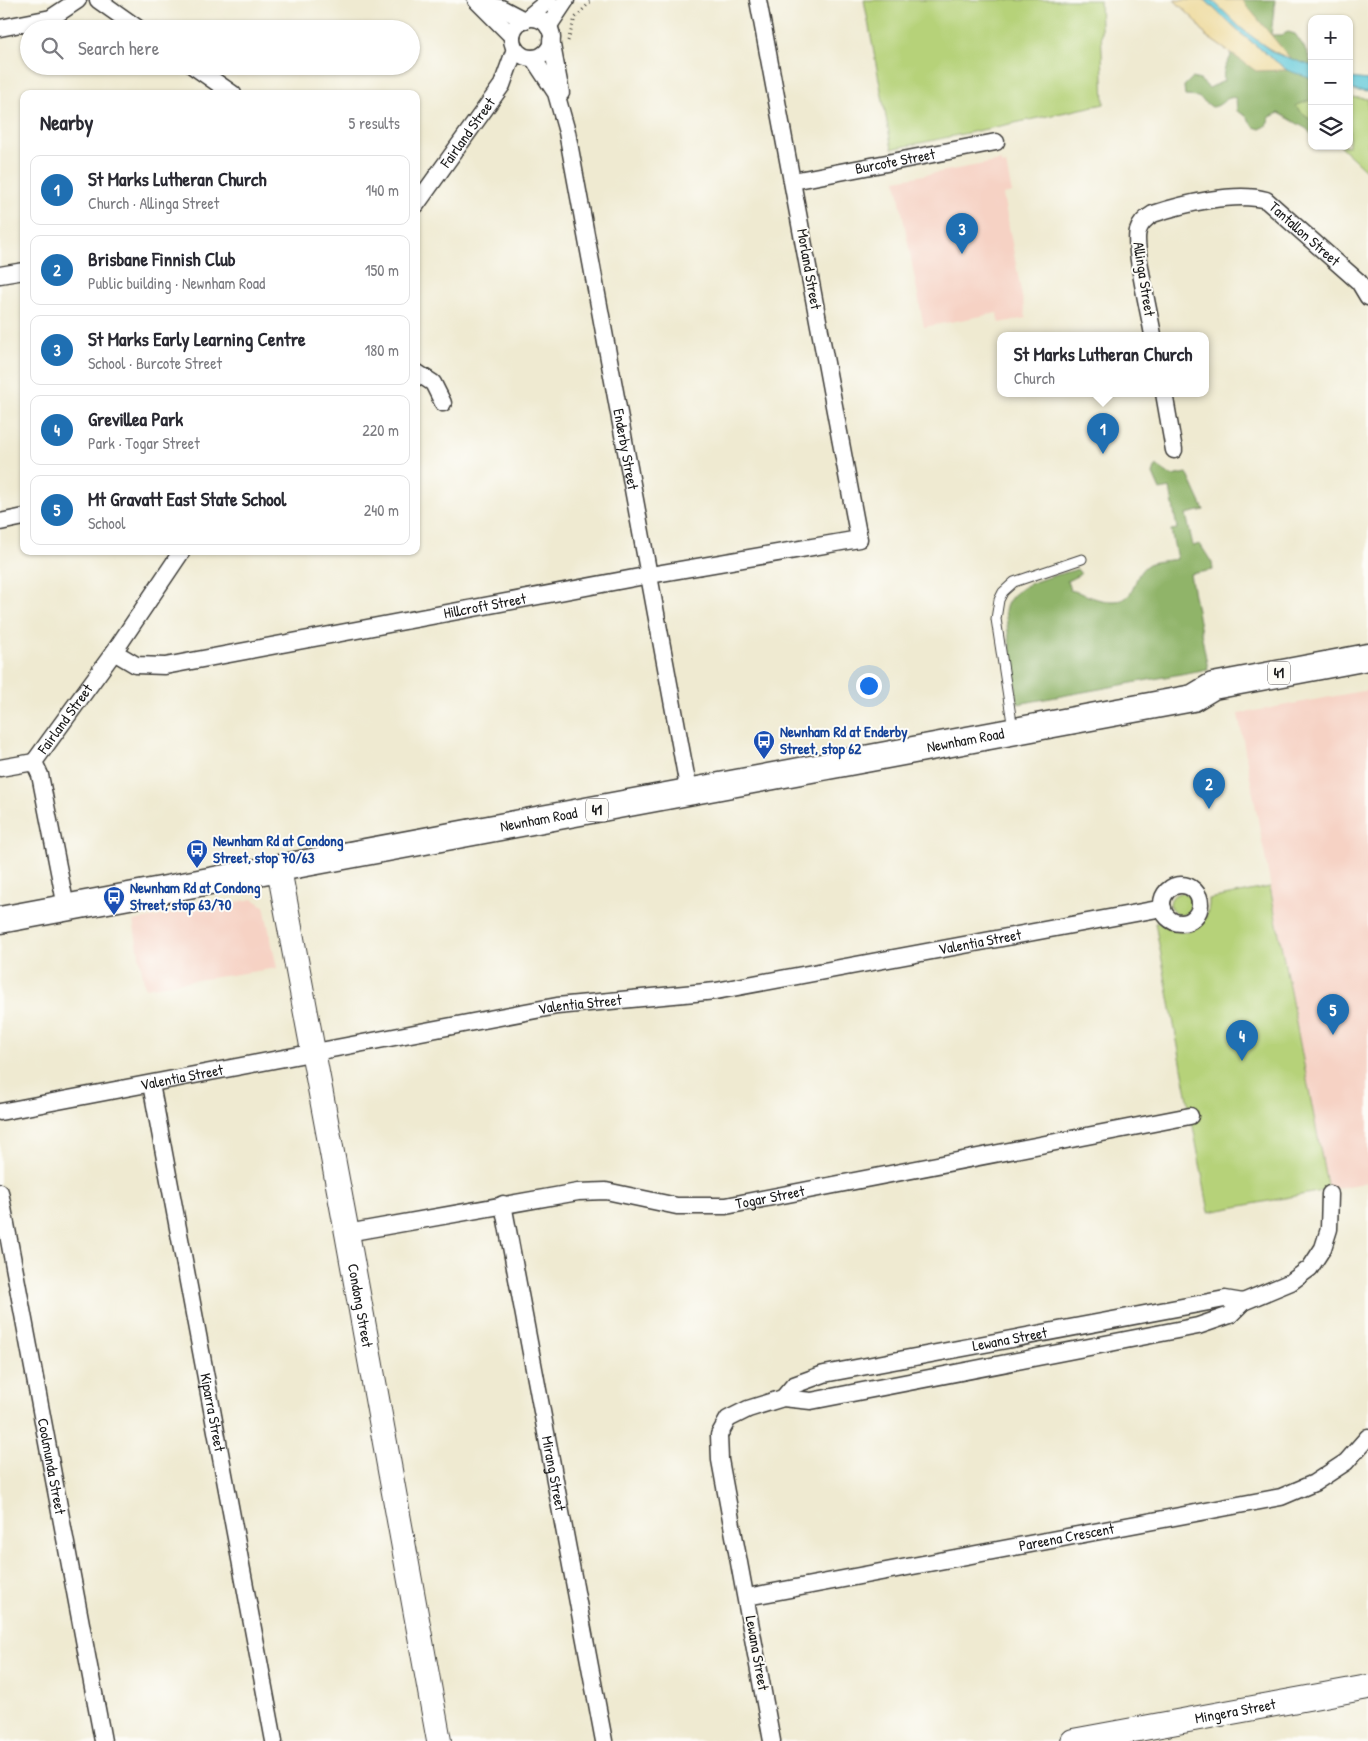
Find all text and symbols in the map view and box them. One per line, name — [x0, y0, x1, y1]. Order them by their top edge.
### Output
map controls — [1308, 15, 1353, 150]
button: + — [1308, 15, 1353, 60]
search box — [20, 20, 420, 75]
icon: search — [38, 34, 66, 62]
text: Search here — [78, 35, 159, 61]
button: − — [1308, 60, 1353, 105]
street label: Fairland Street — [435, 92, 500, 172]
button: layers — [1308, 105, 1353, 150]
text: Nearby — [40, 108, 93, 137]
text: 5 results — [349, 112, 400, 134]
street label: Burcote Street — [853, 143, 938, 179]
text: St Marks Lutheran Church — [88, 166, 266, 192]
text: 1 — [54, 179, 60, 201]
text: 140 m — [365, 179, 399, 201]
text: Church · Allinga Street — [88, 192, 219, 214]
street label: Tantallon Street — [1265, 196, 1345, 271]
pin: 3 — [946, 213, 978, 254]
street label: Morland Street — [792, 227, 827, 312]
street label: Allinga Street — [1128, 240, 1161, 318]
text: Brisbane Finnish Club — [88, 246, 236, 272]
text: 2 — [53, 259, 61, 281]
text: 150 m — [365, 259, 399, 281]
text: Public building · Newnham Road — [88, 272, 265, 294]
text: St Marks Early Learning Centre — [88, 326, 306, 352]
popup — [997, 332, 1209, 397]
text: 3 — [53, 339, 61, 361]
text: 180 m — [365, 339, 399, 361]
text: St Marks Lutheran Church — [1014, 341, 1192, 367]
text: School · Burcote Street — [88, 352, 222, 374]
text: Church — [1014, 367, 1055, 389]
text: Grevillea Park — [88, 406, 183, 432]
street label: Enderby Street — [608, 407, 644, 492]
pin: 1 — [1087, 413, 1119, 454]
text: 4 — [54, 419, 60, 441]
text: 220 m — [362, 419, 399, 441]
text: Park · Togar Street — [88, 432, 200, 454]
text: Mt Gravatt East State School — [88, 486, 286, 512]
text: 5 — [54, 499, 60, 521]
text: 240 m — [364, 499, 399, 521]
text: School — [88, 512, 125, 534]
street label: Hillcroft Street — [442, 587, 529, 624]
road number: 41 — [1268, 661, 1290, 684]
your location — [856, 673, 882, 699]
street label: Fairland Street — [32, 679, 98, 759]
place label: Newnham Rd at Enderby Street, stop 62 — [780, 721, 908, 760]
street label: Newnham Road — [925, 722, 1006, 757]
bus stop icon: Newnham Rd at Enderby Street, stop 62 — [752, 729, 776, 760]
pin: 2 — [1193, 768, 1225, 809]
road number: 41 — [586, 798, 608, 822]
street label: Newnham Road — [498, 802, 579, 837]
place label: Newnham Rd at Condong Street, stop 70/63 — [213, 830, 344, 869]
bus stop icon: Newnham Rd at Condong Street, stop 70/63 — [185, 838, 209, 869]
place label: Newnham Rd at Condong Street, stop 63/70 — [130, 877, 261, 916]
bus stop icon: Newnham Rd at Condong Street, stop 63/70 — [102, 885, 126, 916]
street label: Valentia Street — [937, 923, 1024, 960]
street label: Valentia Street — [536, 989, 623, 1019]
pin: 5 — [1317, 994, 1349, 1035]
pin: 4 — [1226, 1020, 1258, 1061]
street label: Valentia Street — [138, 1059, 226, 1095]
street label: Togar Street — [734, 1180, 807, 1214]
street label: Condong Street — [343, 1262, 379, 1350]
street label: Lewana Street — [971, 1321, 1050, 1356]
street label: Kiparra Street — [195, 1371, 231, 1454]
street label: Coolmunda Street — [33, 1416, 71, 1517]
street label: Mirang Street — [537, 1434, 572, 1513]
street label: Pareena Crescent — [1017, 1517, 1117, 1556]
street label: Lewana Street — [741, 1614, 775, 1693]
street label: Mingera Street — [1193, 1693, 1278, 1728]

